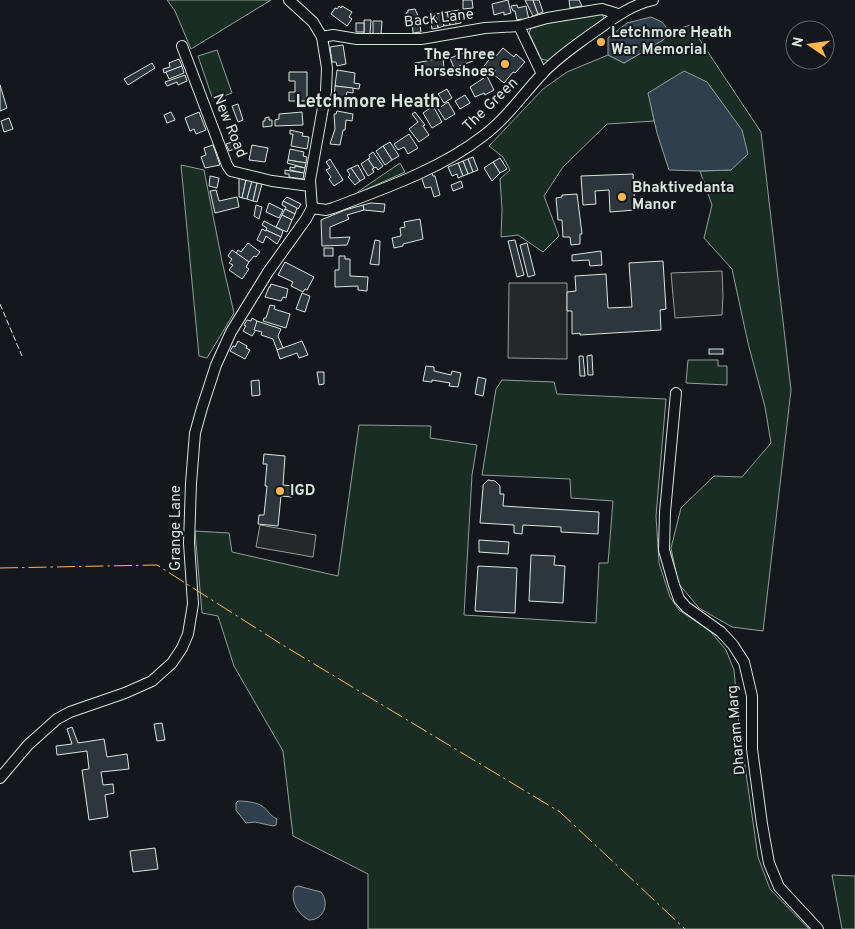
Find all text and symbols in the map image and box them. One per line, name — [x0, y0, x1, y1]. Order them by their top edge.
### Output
street label: Back Lane — [403, 5, 475, 33]
north arrow — [785, 20, 835, 70]
place label: Letchmore Heath War Memorial — [611, 24, 732, 60]
marker: Letchmore Heath War Memorial — [595, 36, 607, 48]
text: N — [789, 36, 808, 49]
place label: The Three Horseshoes — [414, 46, 495, 82]
marker: The Three Horseshoes — [499, 58, 511, 70]
street label: The Green — [459, 74, 523, 136]
street label: New Road — [208, 91, 250, 161]
district label: Letchmore Heath — [295, 91, 441, 114]
place label: Bhaktivedanta Manor — [632, 179, 734, 215]
marker: Bhaktivedanta Manor — [616, 191, 628, 203]
place label: IGD — [290, 482, 315, 501]
street label: Grange Lane — [167, 485, 186, 571]
marker: IGD — [274, 485, 286, 497]
street label: Dharam Marg — [724, 684, 750, 776]

